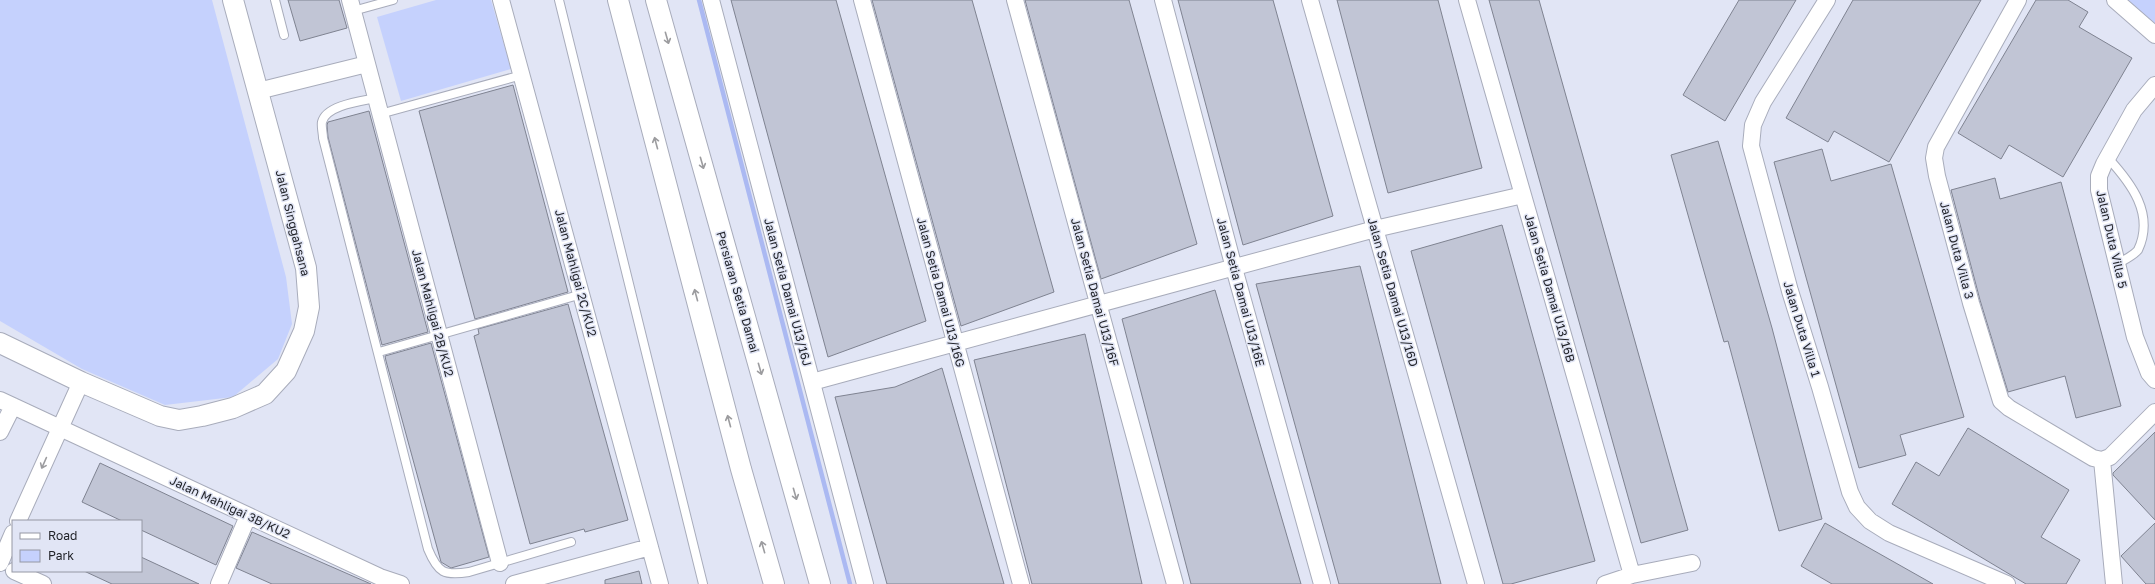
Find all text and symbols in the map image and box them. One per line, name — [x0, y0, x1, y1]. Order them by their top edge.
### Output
one-way arrow — [664, 31, 671, 44]
one-way arrow — [651, 136, 659, 149]
one-way arrow — [699, 156, 706, 169]
street label: Jalan Singgahsana — [273, 168, 313, 278]
street label: Jalan Duta Villa 5 — [2093, 188, 2131, 290]
street label: Jalan Duta Villa 3 — [1937, 200, 1977, 300]
street label: Jalan Mahligai 2C/KU2 — [552, 208, 600, 338]
street label: Jalan Setia Damai U13/16B — [1522, 212, 1578, 364]
street label: Jalan Setia Damai U13/16G — [914, 215, 968, 369]
street label: Jalan Setia Damai U13/16J — [761, 216, 815, 368]
street label: Jalan Setia Damai U13/16F — [1068, 216, 1122, 368]
street label: Jalan Setia Damai U13/16E — [1214, 216, 1268, 368]
street label: Jalan Setia Damai U13/16D — [1364, 216, 1422, 368]
street label: Persiaran Setia Damai — [713, 230, 763, 354]
street label: Jalan Mahligai 2B/KU2 — [409, 248, 457, 378]
street label: Jalan Duta Villa 1 — [1780, 279, 1824, 379]
one-way arrow — [691, 289, 699, 302]
one-way arrow — [756, 362, 764, 375]
one-way arrow — [724, 415, 732, 428]
one-way arrow — [39, 456, 47, 468]
street label: Jalan Mahligai 3B/KU2 — [167, 472, 293, 542]
one-way arrow — [792, 487, 799, 500]
legend — [12, 520, 142, 572]
text: Road — [48, 528, 77, 543]
one-way arrow — [759, 540, 766, 553]
text: Park — [48, 548, 74, 563]

